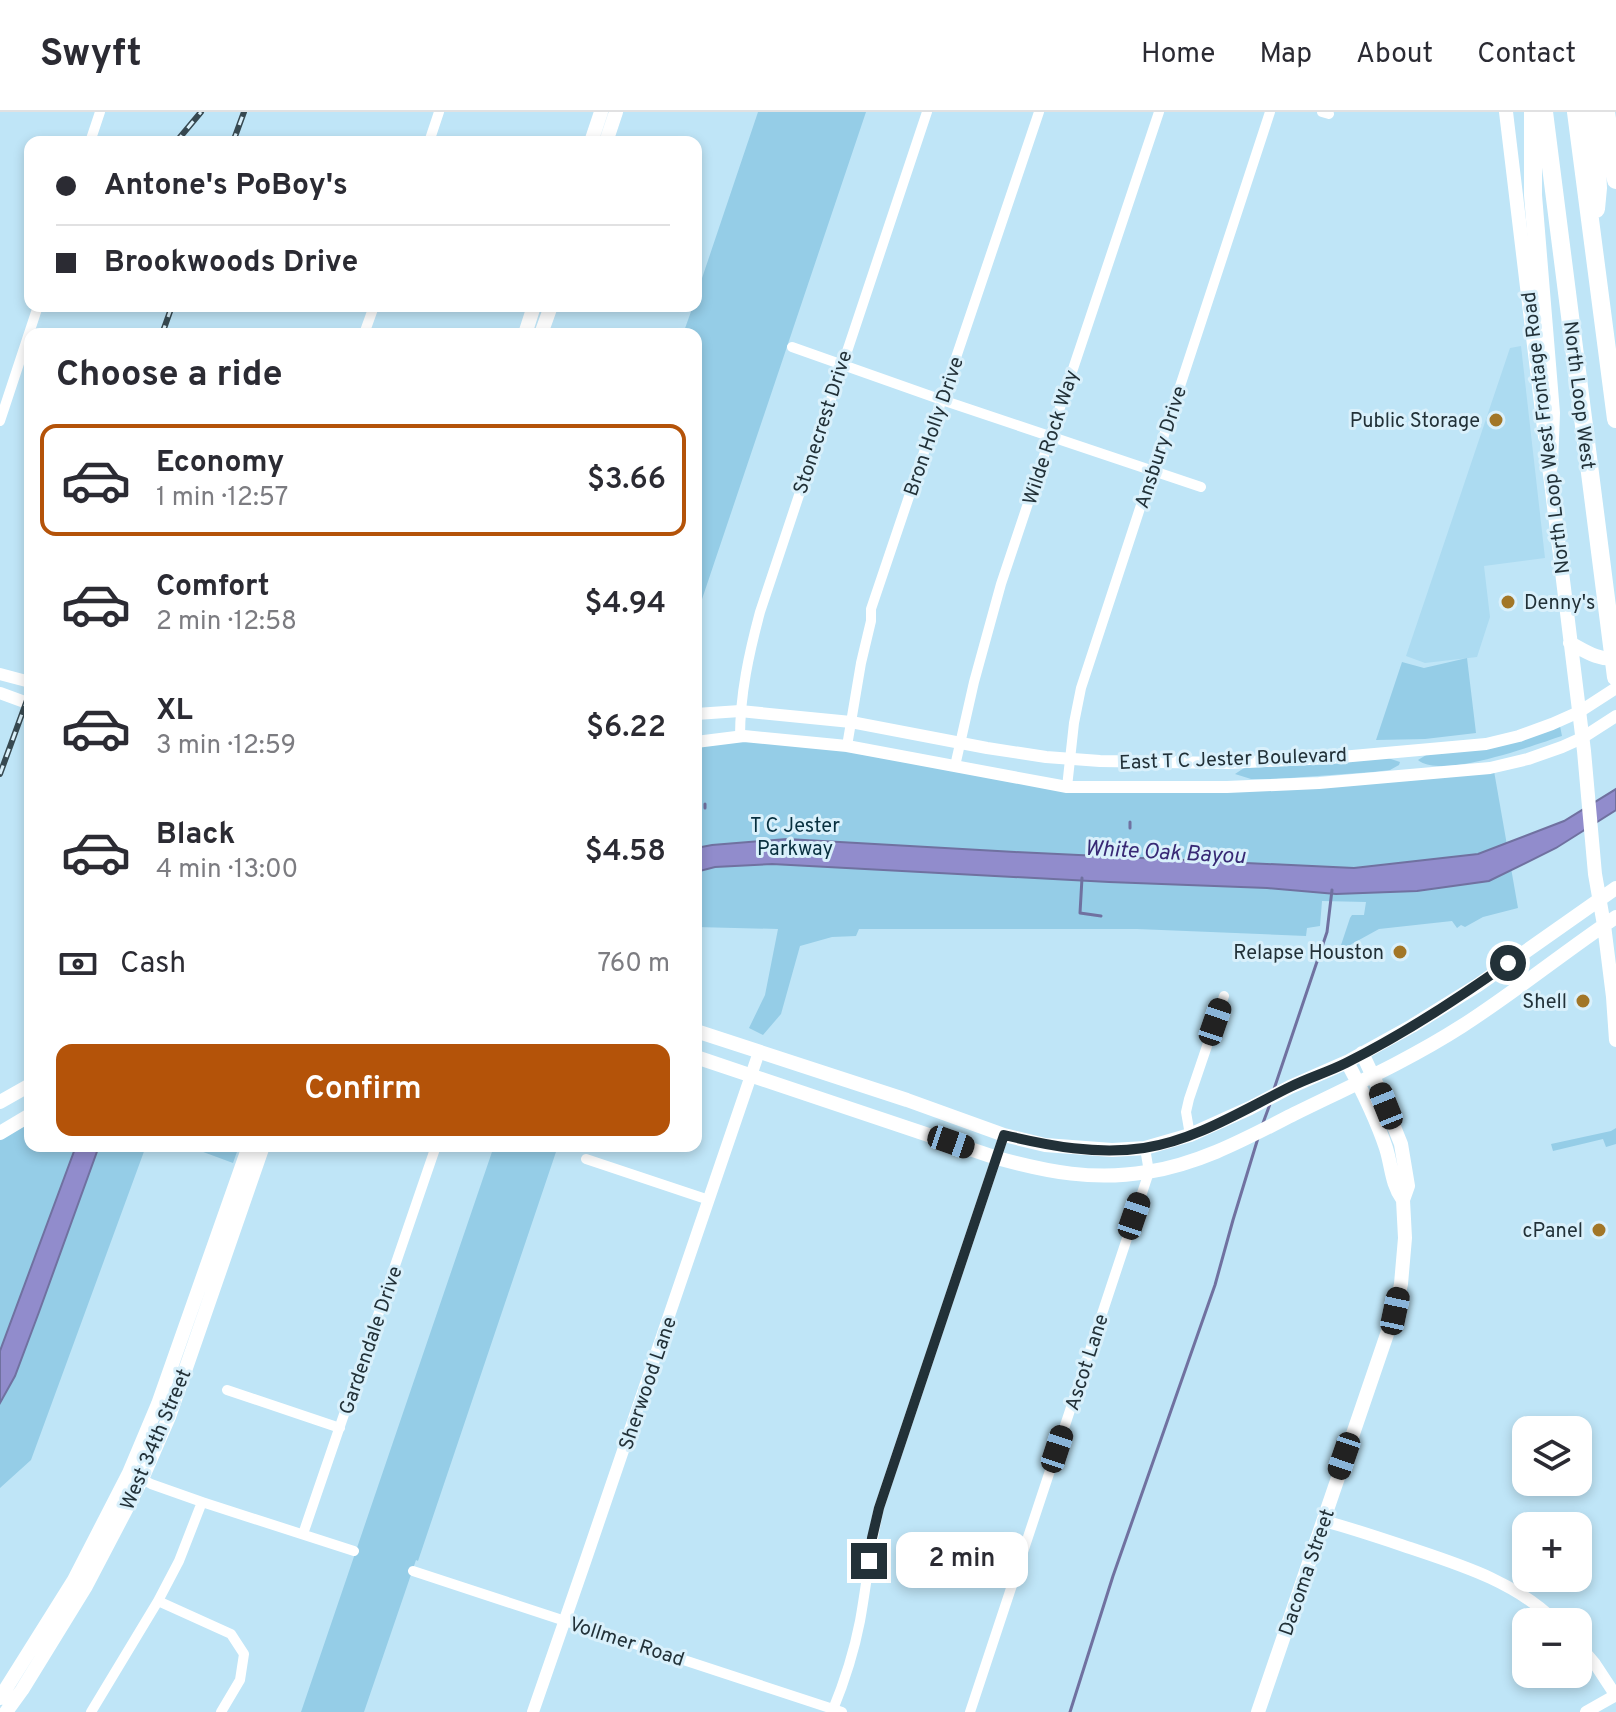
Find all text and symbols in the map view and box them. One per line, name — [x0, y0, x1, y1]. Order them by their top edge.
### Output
text: Swyft — [40, 31, 142, 80]
text: Home — [1141, 37, 1215, 73]
text: Map — [1259, 37, 1312, 73]
text: About — [1356, 37, 1433, 73]
text: Contact — [1477, 37, 1576, 73]
text: Antone's PoBoy's — [104, 168, 348, 205]
text: Brookwoods Drive — [104, 245, 358, 282]
street label: North Loop West Frontage Road — [1517, 290, 1577, 575]
street label: North Loop West — [1556, 319, 1600, 471]
street label: Stonecrest Drive — [788, 347, 859, 498]
text: Choose a ride — [56, 353, 282, 399]
street label: Bron Holly Drive — [899, 353, 971, 500]
street label: Wilde Rock Way — [1018, 367, 1086, 508]
street label: Ansbury Drive — [1130, 383, 1194, 512]
place label: Public Storage — [1350, 409, 1480, 435]
marker: Public Storage — [1487, 411, 1505, 429]
icon: car — [60, 444, 132, 516]
text: Economy — [156, 445, 284, 482]
text: $3.66 — [587, 462, 666, 499]
text: 1 min · 12:57 — [156, 482, 288, 515]
icon: car — [60, 568, 132, 640]
text: Comfort — [156, 569, 269, 606]
text: $4.94 — [585, 586, 666, 623]
place label: Denny's — [1524, 591, 1595, 617]
marker: Denny's — [1499, 593, 1517, 611]
text: 2 min · 12:58 — [156, 606, 297, 639]
icon: car — [60, 692, 132, 764]
text: XL — [156, 693, 193, 730]
text: $6.22 — [586, 710, 666, 747]
text: 3 min · 12:59 — [156, 730, 296, 763]
street label: East T C Jester Boulevard — [1119, 743, 1348, 777]
park label: T C Jester Parkway — [750, 814, 840, 863]
icon: car — [60, 816, 132, 888]
text: Black — [156, 817, 235, 854]
text: $4.58 — [585, 834, 666, 871]
water label: White Oak Bayou — [1084, 836, 1247, 871]
text: 4 min · 13:00 — [156, 854, 298, 887]
place label: Relapse Houston — [1233, 941, 1384, 967]
icon: cash — [56, 942, 100, 986]
marker: Relapse Houston — [1391, 943, 1409, 961]
route start — [1490, 945, 1526, 981]
text: Cash — [120, 946, 186, 983]
text: 760 m — [597, 948, 670, 981]
place label: Shell — [1522, 990, 1567, 1016]
marker: Shell — [1574, 992, 1592, 1010]
car — [1196, 995, 1234, 1049]
button: Confirm — [56, 1044, 670, 1136]
car — [1366, 1079, 1406, 1133]
car — [924, 1123, 978, 1161]
car — [1115, 1189, 1153, 1243]
place label: cPanel — [1522, 1219, 1583, 1245]
marker: cPanel — [1590, 1221, 1608, 1239]
street label: Gardendale Drive — [334, 1263, 409, 1418]
car — [1378, 1285, 1412, 1337]
street label: Ascot Lane — [1060, 1311, 1116, 1414]
street label: Sherwood Lane — [614, 1313, 684, 1454]
street label: West 34th Street — [115, 1365, 198, 1514]
map controls — [1512, 1416, 1592, 1688]
button: layers — [1512, 1416, 1592, 1496]
car — [1038, 1422, 1076, 1476]
car — [1325, 1429, 1363, 1483]
street label: Dacoma Street — [1274, 1506, 1342, 1640]
button: + — [1512, 1512, 1592, 1592]
callout: 2 min — [897, 1533, 1029, 1589]
route end — [851, 1543, 887, 1579]
text: 2 min — [928, 1543, 996, 1576]
button: − — [1512, 1608, 1592, 1688]
street label: Vollmer Road — [565, 1612, 687, 1674]

